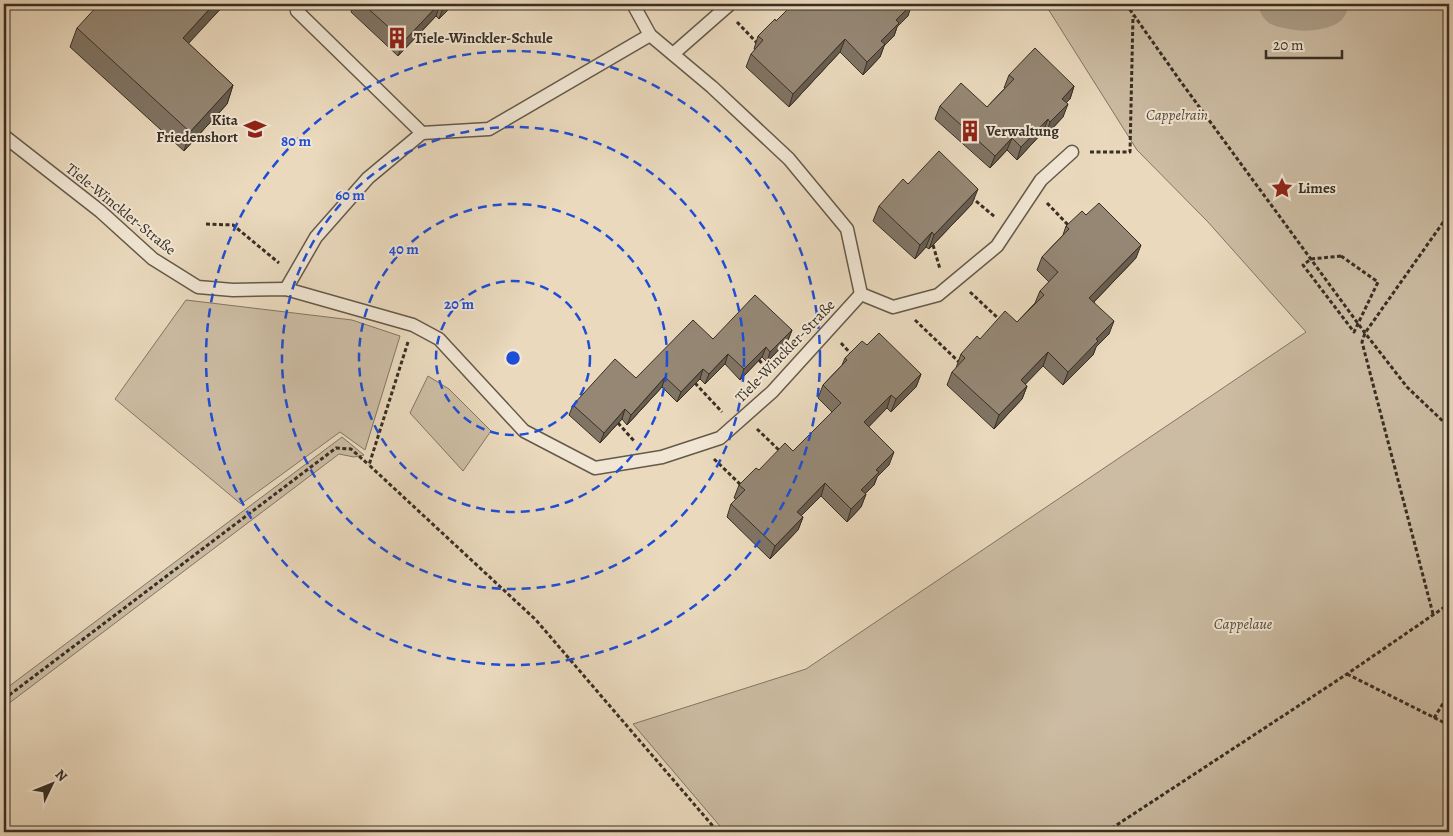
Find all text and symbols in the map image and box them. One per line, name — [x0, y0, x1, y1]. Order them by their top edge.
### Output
building icon: Tiele-Winckler-Schule — [384, 25, 410, 51]
place label: Tiele-Winckler-Schule — [414, 28, 553, 48]
scale bar — [1266, 28, 1342, 60]
text: 20 m — [1273, 35, 1304, 55]
park label: Cappelrain — [1146, 105, 1208, 125]
place label: Kita Friedenshort — [156, 110, 239, 147]
school or university icon: Kita Friedenshort — [242, 116, 268, 142]
building icon: Verwaltung — [957, 118, 983, 144]
place label: Verwaltung — [985, 121, 1059, 141]
text: 80 m — [281, 131, 311, 151]
street label: Tiele-Winckler-Straße — [62, 158, 180, 260]
place icon: Limes — [1269, 175, 1295, 201]
place label: Limes — [1298, 178, 1336, 198]
text: 60 m — [335, 185, 365, 205]
text: 40 m — [389, 239, 419, 259]
text: 20 m — [444, 294, 474, 314]
street label: Tiele-Winckler-Straße — [731, 295, 840, 407]
centre of rings — [504, 349, 522, 367]
park label: Cappelaue — [1214, 614, 1273, 634]
north arrow — [28, 758, 78, 808]
text: N — [51, 765, 72, 786]

